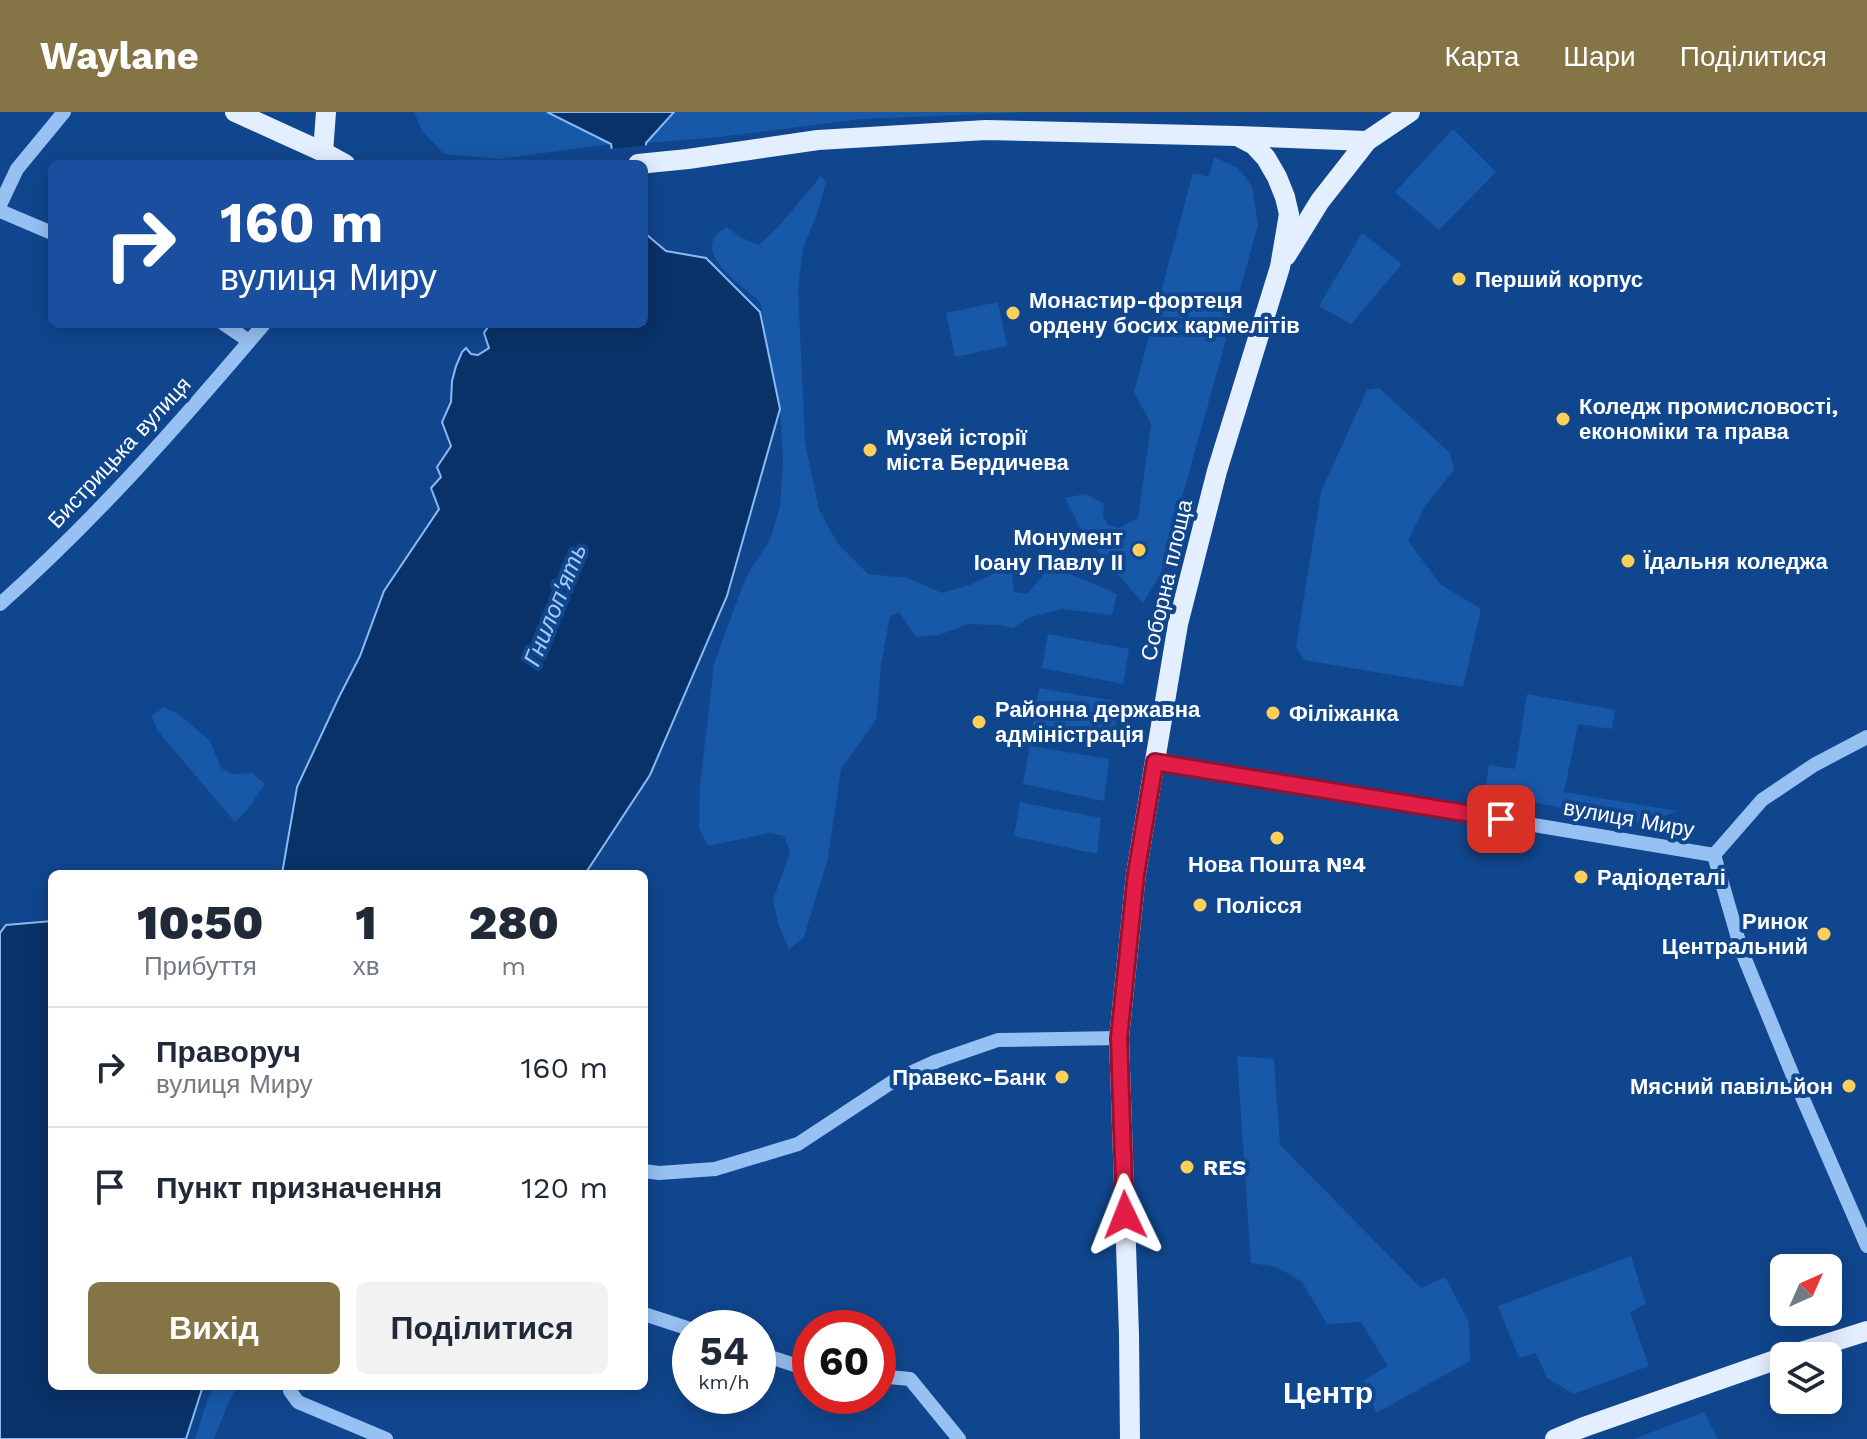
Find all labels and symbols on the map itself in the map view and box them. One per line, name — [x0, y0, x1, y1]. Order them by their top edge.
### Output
place label: Перший корпус — [1475, 267, 1643, 292]
marker: Перший корпус — [1450, 270, 1468, 288]
place label: Монастир-фортеця ордену босих кармелітів — [1029, 288, 1300, 338]
marker: Монастир-фортеця ордену босих кармелітів — [1004, 304, 1022, 322]
street label: Бистрицька вулиця — [43, 372, 196, 533]
place label: Коледж промисловості, економіки та права — [1579, 394, 1838, 444]
marker: Коледж промисловості, економіки та права — [1554, 410, 1572, 428]
place label: Музей історії міста Бердичева — [886, 425, 1070, 475]
marker: Музей історії міста Бердичева — [861, 441, 879, 459]
street label: Соборна площа — [1136, 496, 1197, 663]
place label: Монумент Іоану Павлу ІІ — [974, 525, 1123, 575]
water label: Гнилоп'ять — [518, 540, 592, 670]
marker: Монумент Іоану Павлу ІІ — [1130, 541, 1148, 559]
place label: Їдальня коледжа — [1643, 549, 1829, 574]
marker: Їдальня коледжа — [1619, 552, 1637, 570]
place label: Районна державна адміністрація — [995, 697, 1201, 747]
place label: Філіжанка — [1289, 701, 1399, 726]
marker: Філіжанка — [1264, 704, 1282, 722]
marker: Районна державна адміністрація — [970, 713, 988, 731]
pin — [1467, 785, 1535, 853]
street label: вулиця Миру — [1562, 795, 1696, 842]
marker: Нова Пошта №4 — [1268, 829, 1286, 847]
place label: Нова Пошта №4 — [1188, 852, 1366, 877]
place label: Радіодеталі — [1597, 865, 1726, 890]
marker: Радіодеталі — [1572, 868, 1590, 886]
place label: Полісся — [1216, 893, 1302, 918]
marker: Полісся — [1191, 896, 1209, 914]
place label: Ринок Центральний — [1662, 909, 1809, 959]
marker: Ринок Центральний — [1815, 925, 1833, 943]
place label: Правекс-Банк — [892, 1065, 1047, 1090]
marker: Правекс-Банк — [1053, 1068, 1071, 1086]
place label: Мясний павільйон — [1630, 1074, 1833, 1099]
marker: Мясний павільйон — [1840, 1077, 1858, 1095]
place label: RES — [1203, 1155, 1246, 1180]
marker: RES — [1178, 1158, 1196, 1176]
position arrow — [1083, 1173, 1167, 1257]
north arrow — [1770, 1254, 1842, 1326]
speed limit sign: 60 — [792, 1310, 896, 1414]
district label: Центр — [1283, 1375, 1373, 1410]

